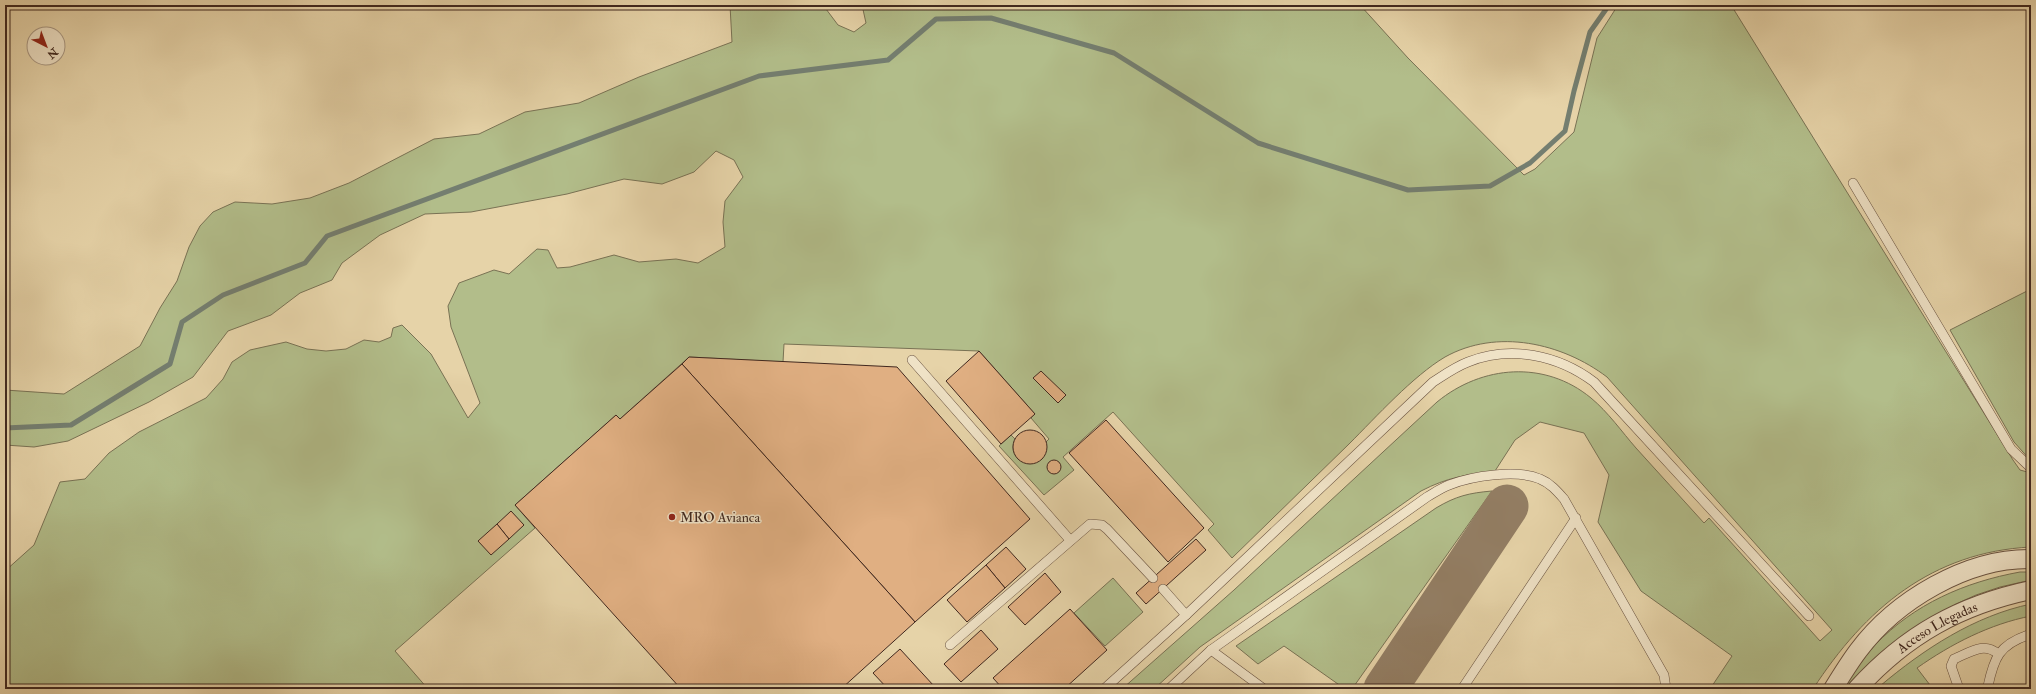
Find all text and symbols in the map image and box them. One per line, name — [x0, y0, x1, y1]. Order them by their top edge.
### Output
north arrow — [26, 26, 66, 66]
text: N — [43, 44, 61, 62]
place label: MRO Avianca — [680, 509, 761, 526]
marker: MRO Avianca — [667, 512, 677, 522]
street label: Acceso Llegadas — [1893, 598, 1980, 658]

